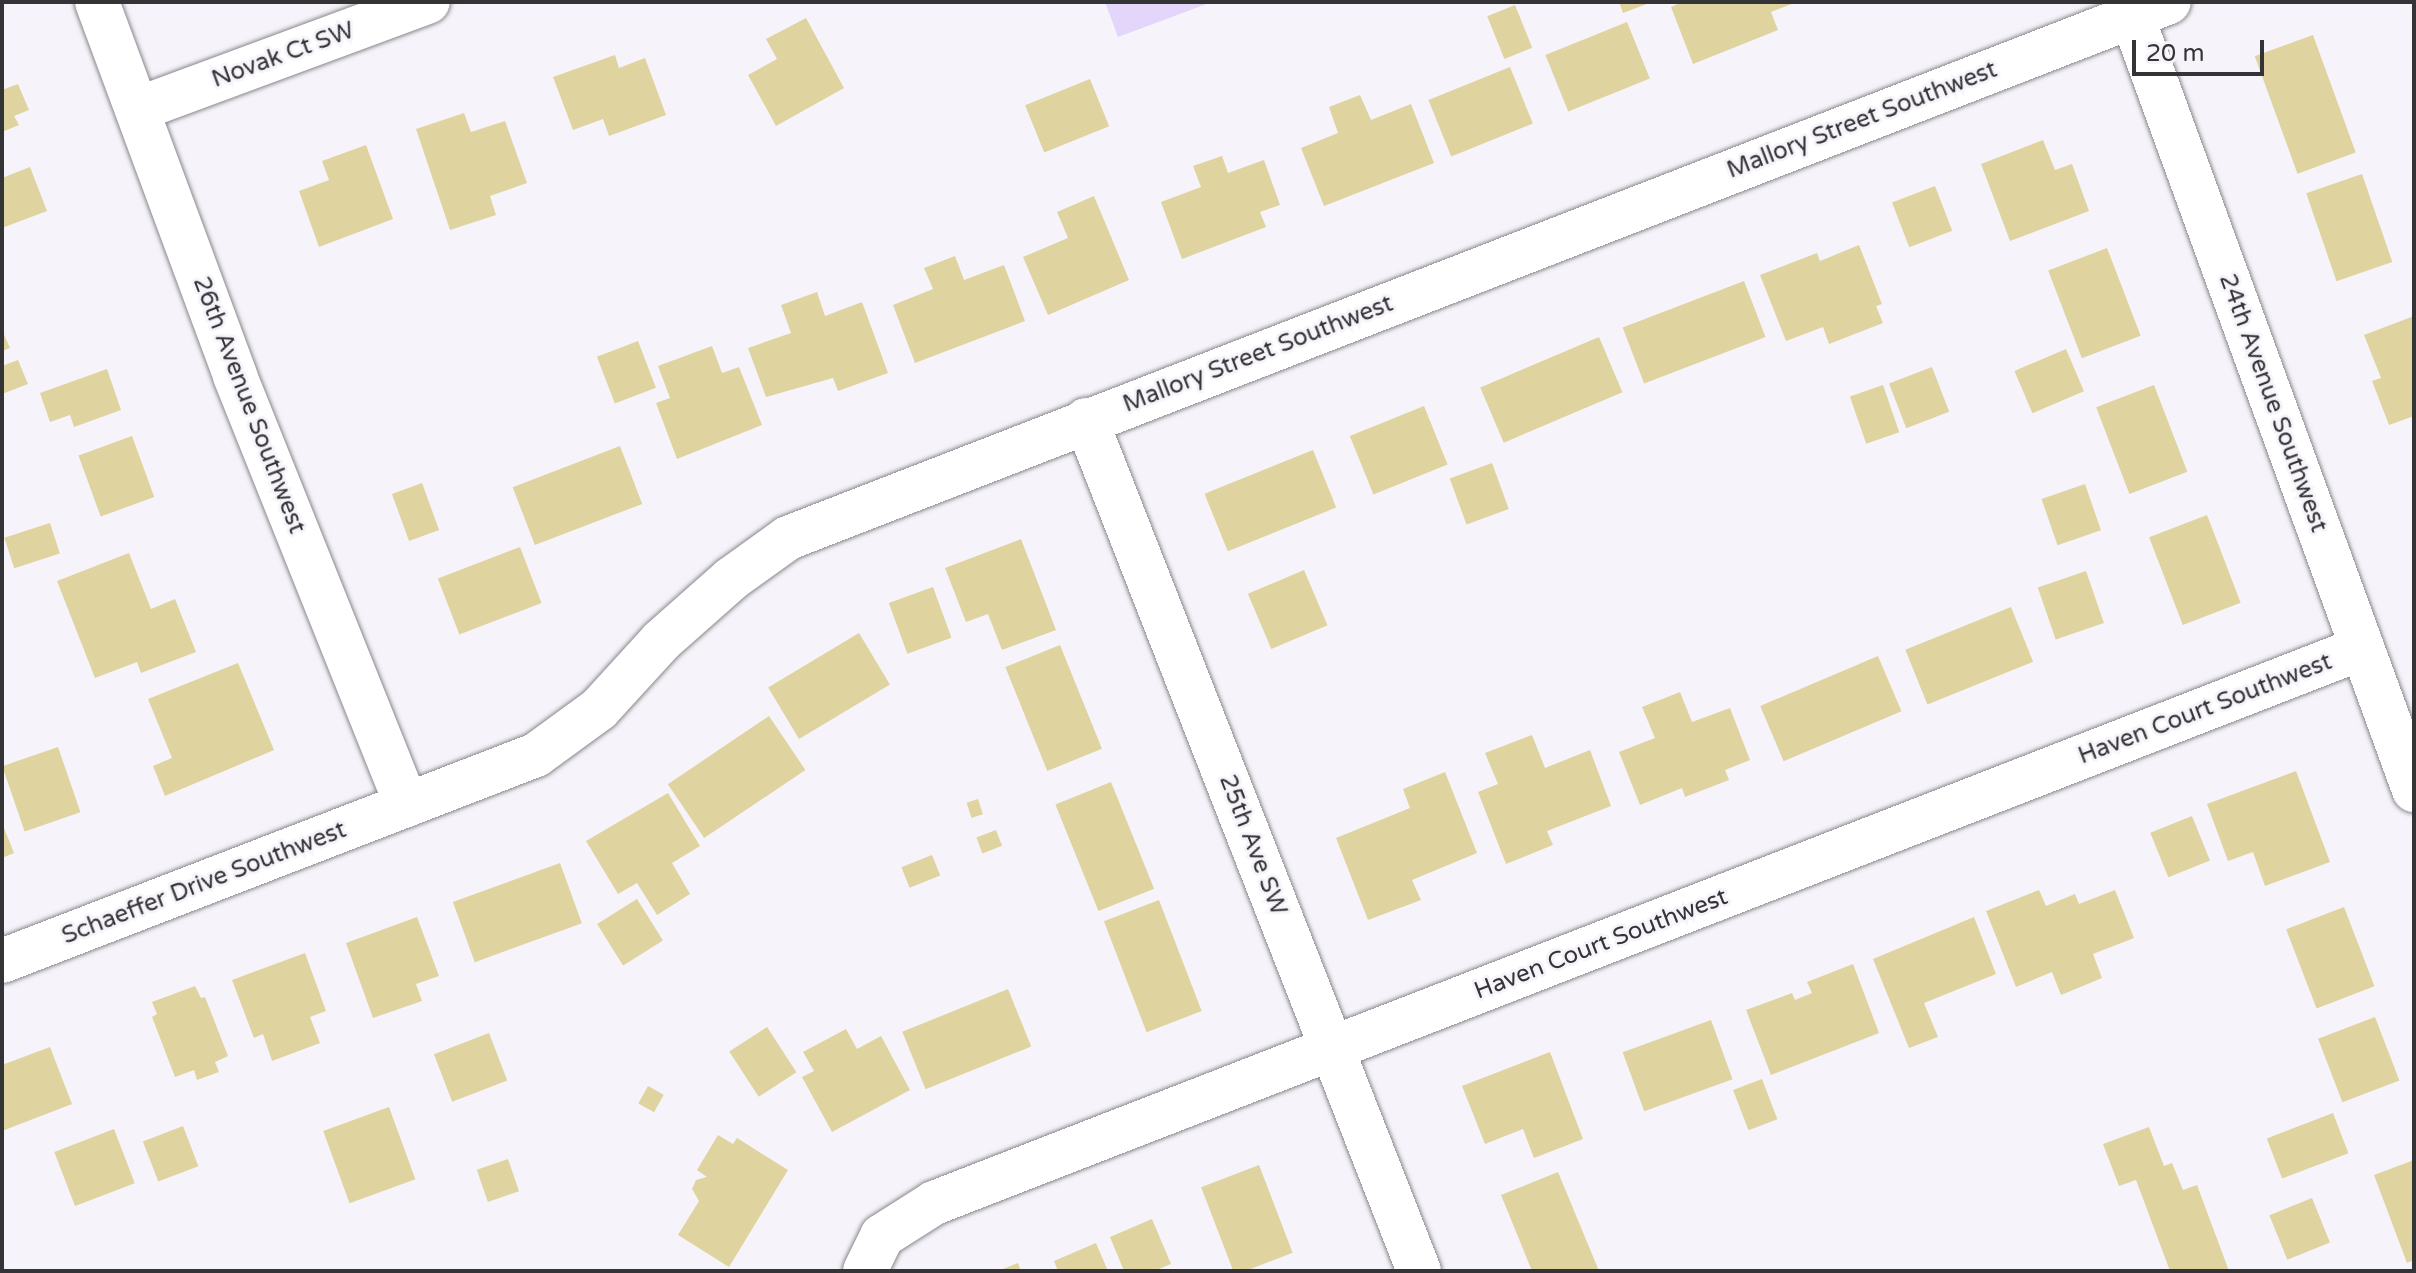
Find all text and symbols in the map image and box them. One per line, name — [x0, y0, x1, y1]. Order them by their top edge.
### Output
street label: Novak Ct SW — [208, 16, 358, 94]
scale bar — [2136, 24, 2268, 74]
text: 20 m — [2146, 39, 2204, 68]
street label: Mallory Street Southwest — [1723, 55, 2001, 185]
street label: 24th Avenue Southwest — [2213, 270, 2333, 536]
street label: 26th Avenue Southwest — [187, 272, 311, 538]
street label: Mallory Street Southwest — [1119, 289, 1397, 419]
street label: Haven Court Southwest — [2074, 647, 2336, 771]
street label: 25th Ave SW — [1213, 770, 1293, 920]
street label: Schaeffer Drive Southwest — [58, 815, 350, 951]
street label: Haven Court Southwest — [1470, 882, 1732, 1006]

